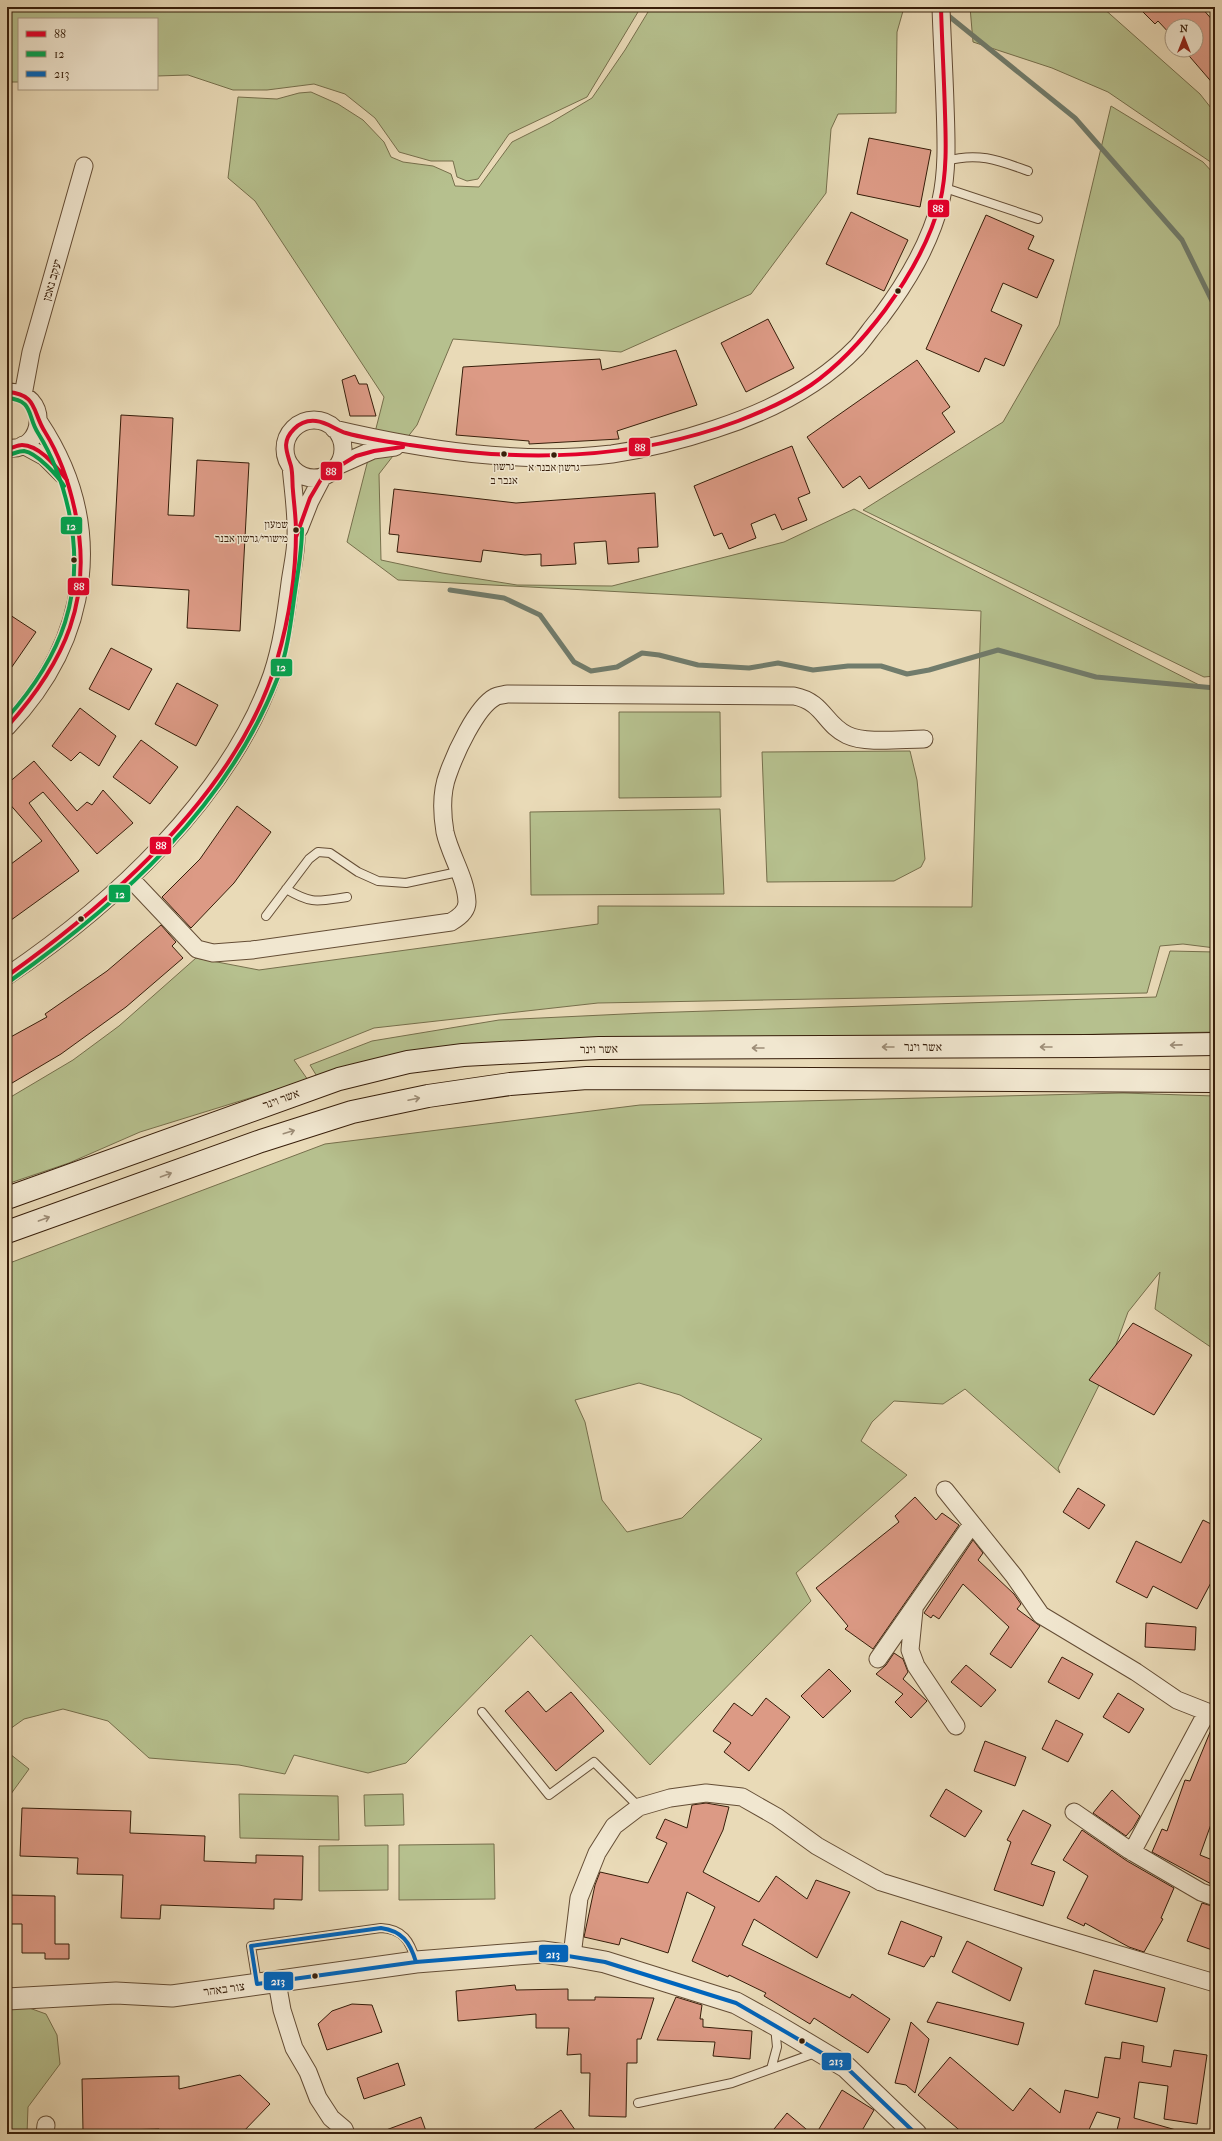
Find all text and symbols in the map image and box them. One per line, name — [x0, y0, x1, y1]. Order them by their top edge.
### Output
legend — [18, 18, 158, 90]
north arrow — [1164, 18, 1204, 58]
text: N — [1180, 22, 1189, 35]
text: 88 — [54, 27, 66, 41]
text: 12 — [54, 47, 64, 61]
text: 213 — [54, 67, 69, 81]
line badge: 88 — [927, 199, 950, 218]
text: 88 — [932, 202, 944, 215]
street label: יעקב נאמן — [39, 257, 65, 303]
unlabelled marker — [893, 286, 903, 296]
line badge: 88 — [628, 437, 651, 457]
text: 88 — [634, 441, 646, 454]
marker: גרשון אנבר ב — [499, 449, 509, 459]
marker: גרשון אבנר א — [549, 450, 559, 460]
place label: גרשון אנבר ב — [490, 460, 518, 487]
line badge: 88 — [320, 461, 343, 481]
place label: גרשון אבנר א — [528, 461, 580, 474]
text: 88 — [325, 465, 337, 478]
line badge: 12 — [60, 516, 83, 535]
place label: שמעון מישורי/גרשון אבנר — [215, 518, 288, 545]
text: 12 — [66, 520, 76, 533]
marker: שמעון מישורי/גרשון אבנר — [291, 525, 301, 535]
unlabelled marker — [69, 555, 79, 565]
line badge: 88 — [67, 577, 90, 596]
text: 88 — [73, 580, 85, 593]
line badge: 12 — [270, 658, 293, 677]
text: 12 — [276, 661, 286, 674]
line badge: 88 — [149, 836, 172, 855]
text: 88 — [155, 839, 167, 852]
line badge: 12 — [108, 884, 131, 903]
text: 12 — [115, 888, 125, 901]
unlabelled marker — [76, 914, 86, 924]
street label: אשר וינר — [904, 1040, 942, 1054]
one-way arrow — [1170, 1041, 1183, 1049]
street label: אשר וינר — [580, 1042, 618, 1056]
one-way arrow — [882, 1043, 895, 1051]
one-way arrow — [1040, 1043, 1053, 1051]
one-way arrow — [752, 1044, 765, 1052]
street label: אשר וינר — [261, 1086, 301, 1112]
one-way arrow — [407, 1095, 420, 1103]
one-way arrow — [282, 1128, 295, 1135]
one-way arrow — [160, 1171, 172, 1179]
one-way arrow — [37, 1215, 49, 1223]
line badge: 213 — [538, 1944, 569, 1963]
text: 213 — [546, 1948, 561, 1961]
line badge: 213 — [263, 1971, 294, 1991]
unlabelled marker — [310, 1971, 320, 1981]
text: 213 — [271, 1975, 286, 1988]
street label: צור באהר — [203, 1979, 246, 1999]
unlabelled marker — [797, 2036, 807, 2046]
line badge: 213 — [821, 2052, 852, 2071]
text: 213 — [829, 2055, 844, 2068]

